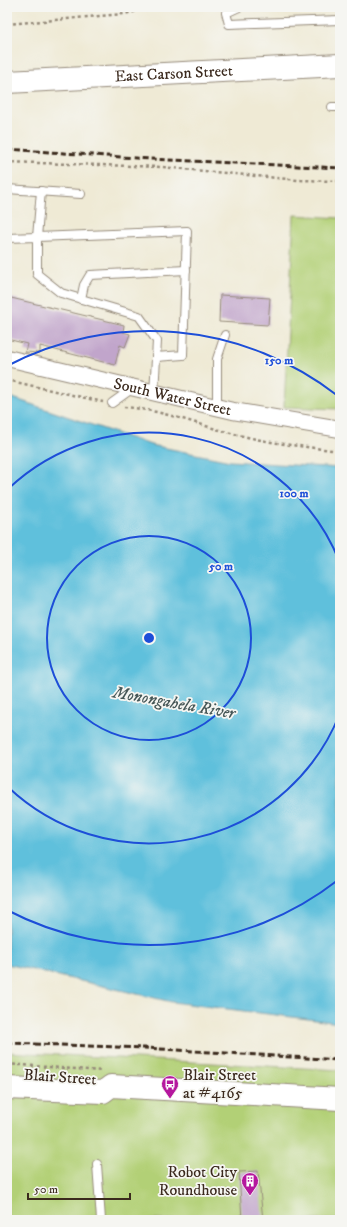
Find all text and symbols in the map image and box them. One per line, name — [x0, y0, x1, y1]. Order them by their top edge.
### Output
street label: East Carson Street — [114, 60, 233, 86]
text: 150 m — [265, 353, 293, 368]
street label: South Water Street — [112, 373, 233, 420]
text: 100 m — [280, 486, 308, 501]
text: 50 m — [208, 559, 233, 574]
centre of rings — [142, 631, 156, 645]
water label: Monongahela River — [110, 681, 239, 725]
street label: Blair Street — [23, 1064, 97, 1090]
place label: Blair Street at #4165 — [183, 1065, 256, 1103]
bus stop icon: Blair Street at #4165 — [160, 1074, 180, 1099]
place label: Robot City Roundhouse — [159, 1162, 237, 1200]
building icon: Robot City Roundhouse — [240, 1171, 260, 1196]
scale bar — [28, 1175, 130, 1201]
text: 50 m — [34, 1182, 58, 1197]

